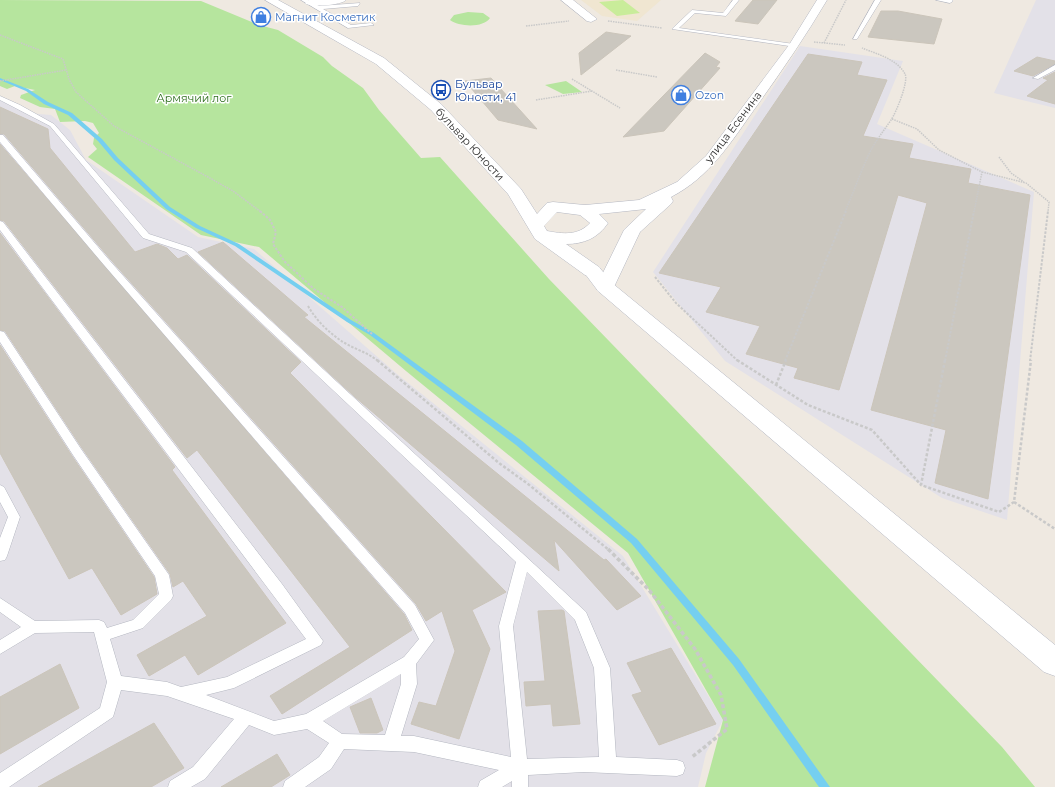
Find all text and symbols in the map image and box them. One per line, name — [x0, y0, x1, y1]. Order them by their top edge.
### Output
shop icon: Магнит Косметик — [250, 6, 272, 28]
place label: Магнит Косметик — [275, 10, 376, 24]
place label: Бульвар Юности, 41 — [455, 77, 516, 104]
bus stop icon: Бульвар Юности, 41 — [430, 79, 452, 101]
shop icon: Ozon — [670, 84, 692, 106]
place label: Ozon — [695, 88, 724, 102]
street label: улица Есенина — [701, 88, 765, 166]
park label: Армячий лог — [157, 91, 232, 105]
street label: бульвар Юности — [433, 105, 507, 183]

